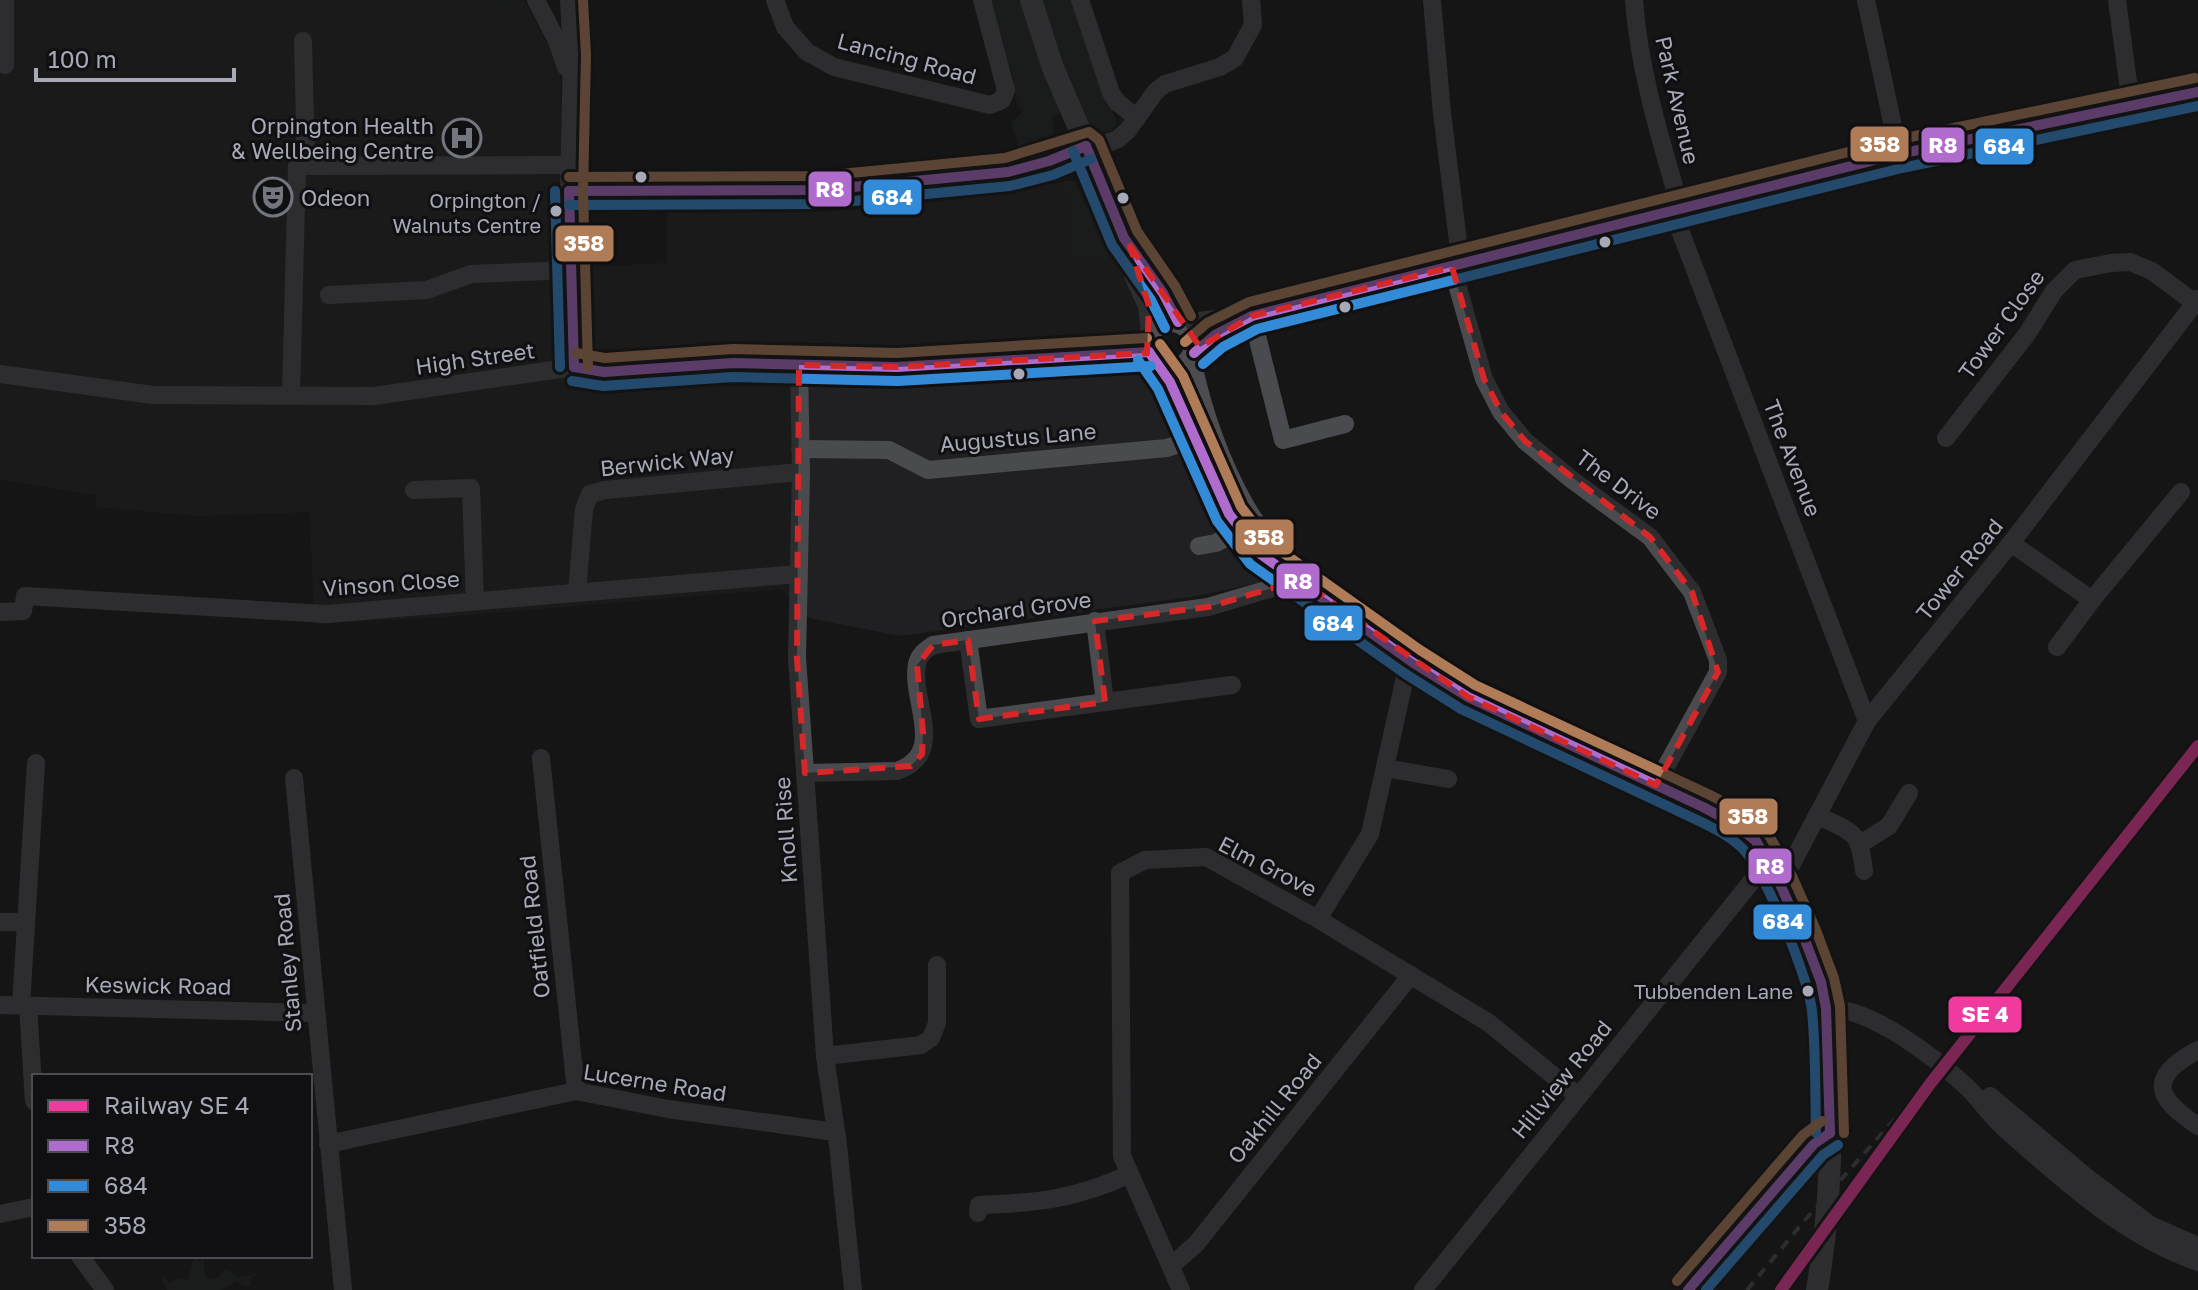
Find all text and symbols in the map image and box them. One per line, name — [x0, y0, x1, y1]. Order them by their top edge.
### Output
street label: Lancing Road — [834, 26, 980, 90]
scale bar — [36, 32, 234, 82]
street label: Park Avenue — [1650, 33, 1706, 167]
text: 100 m — [48, 44, 117, 73]
place label: Orpington Health & Wellbeing Centre — [231, 112, 434, 164]
hospital icon: Orpington Health & Wellbeing Centre — [441, 117, 483, 159]
line badge: 358 — [1849, 125, 1910, 163]
line badge: R8 — [1920, 126, 1966, 164]
line badge: 684 — [1974, 127, 2035, 166]
text: 358 — [1860, 130, 1900, 157]
text: R8 — [1928, 131, 1958, 158]
text: 684 — [1983, 132, 2025, 159]
unlabelled marker — [633, 169, 649, 185]
line badge: R8 — [807, 170, 853, 208]
text: R8 — [815, 175, 845, 202]
theatre icon: Odeon — [252, 176, 294, 218]
line badge: 684 — [862, 178, 923, 216]
text: 684 — [871, 183, 913, 210]
place label: Odeon — [301, 184, 370, 211]
place label: Orpington / Walnuts Centre — [392, 188, 541, 237]
unlabelled marker — [1115, 190, 1131, 206]
marker: Orpington / Walnuts Centre — [548, 203, 564, 219]
line badge: 358 — [554, 224, 615, 263]
text: 358 — [564, 229, 604, 256]
unlabelled marker — [1597, 234, 1613, 250]
street label: Tower Close — [1952, 264, 2050, 384]
unlabelled marker — [1337, 299, 1353, 315]
street label: High Street — [414, 336, 536, 380]
unlabelled marker — [1011, 366, 1027, 382]
street label: The Avenue — [1758, 396, 1828, 520]
street label: Augustus Lane — [939, 417, 1097, 457]
street label: Berwick Way — [599, 441, 735, 481]
street label: The Drive — [1571, 443, 1667, 525]
street label: Tower Road — [1910, 513, 2008, 625]
line badge: 358 — [1234, 518, 1295, 556]
text: 358 — [1244, 523, 1284, 550]
line badge: R8 — [1275, 562, 1321, 600]
street label: Vinson Close — [321, 565, 461, 601]
text: R8 — [1283, 567, 1313, 594]
street label: Orchard Grove — [939, 585, 1093, 633]
line badge: 684 — [1303, 604, 1364, 642]
text: 684 — [1312, 609, 1354, 636]
street label: Knoll Rise — [768, 776, 802, 884]
line badge: 358 — [1718, 797, 1779, 836]
text: 358 — [1728, 802, 1768, 829]
street label: Elm Grove — [1214, 830, 1322, 902]
line badge: R8 — [1747, 847, 1793, 885]
text: R8 — [1755, 852, 1785, 879]
street label: Oatfield Road — [513, 854, 555, 1000]
street label: Stanley Road — [267, 892, 307, 1034]
line badge: 684 — [1752, 903, 1813, 941]
text: 684 — [1762, 907, 1804, 934]
street label: Keswick Road — [84, 970, 232, 1000]
place label: Tubbenden Lane — [1634, 979, 1793, 1003]
marker: Tubbenden Lane — [1800, 983, 1816, 999]
line badge: SE 4 — [1947, 995, 2023, 1034]
text: SE 4 — [1961, 1000, 2009, 1027]
street label: Hillview Road — [1505, 1014, 1617, 1144]
street label: Oakhill Road — [1221, 1047, 1327, 1169]
street label: Lucerne Road — [582, 1057, 728, 1107]
legend — [32, 1074, 312, 1258]
text: Railway SE 4 — [104, 1090, 250, 1119]
text: R8 — [104, 1130, 135, 1159]
text: 684 — [104, 1170, 148, 1199]
text: 358 — [104, 1210, 147, 1239]

